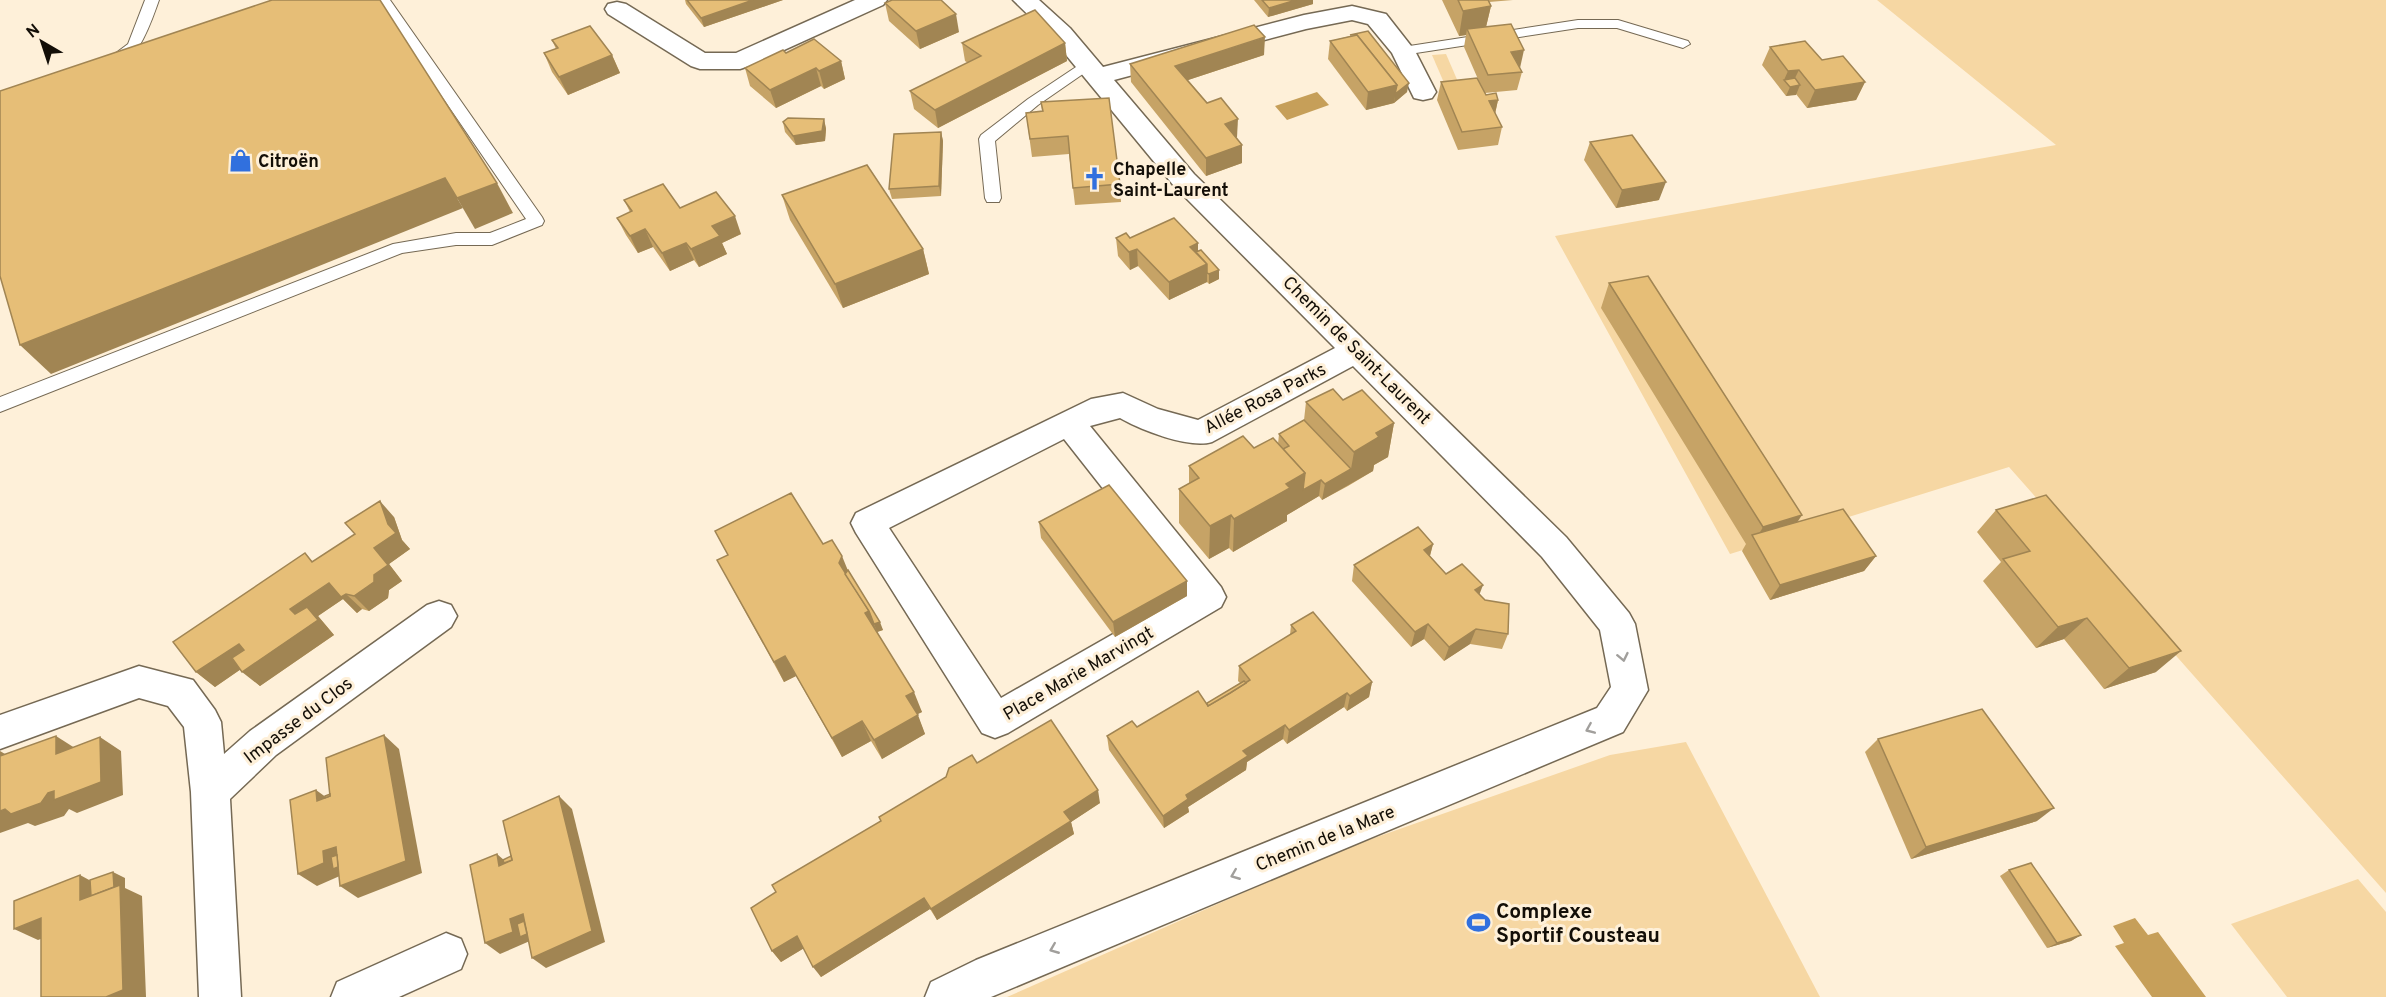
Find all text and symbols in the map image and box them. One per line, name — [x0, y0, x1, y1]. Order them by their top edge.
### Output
north arrow — [12, 12, 72, 72]
text: N — [23, 21, 45, 43]
shop icon: Citroën — [227, 148, 253, 174]
place label: Citroën — [258, 151, 319, 174]
place label: Chapelle Saint-Laurent — [1113, 159, 1229, 203]
church icon: Chapelle Saint-Laurent — [1082, 166, 1108, 192]
street label: Chemin de Saint-Laurent — [1277, 272, 1435, 430]
street label: Allée Rosa Parks — [1201, 359, 1331, 440]
street label: Place Marie Marvingt — [999, 622, 1158, 727]
one-way arrow — [1616, 652, 1629, 662]
street label: Impasse du Clos — [240, 673, 358, 770]
one-way arrow — [1585, 721, 1596, 733]
street label: Chemin de la Mare — [1252, 801, 1399, 878]
one-way arrow — [1230, 868, 1241, 880]
place label: Complexe Sportif Cousteau — [1496, 899, 1660, 950]
sports icon: Complexe Sportif Cousteau — [1465, 910, 1491, 936]
one-way arrow — [1050, 942, 1061, 954]

